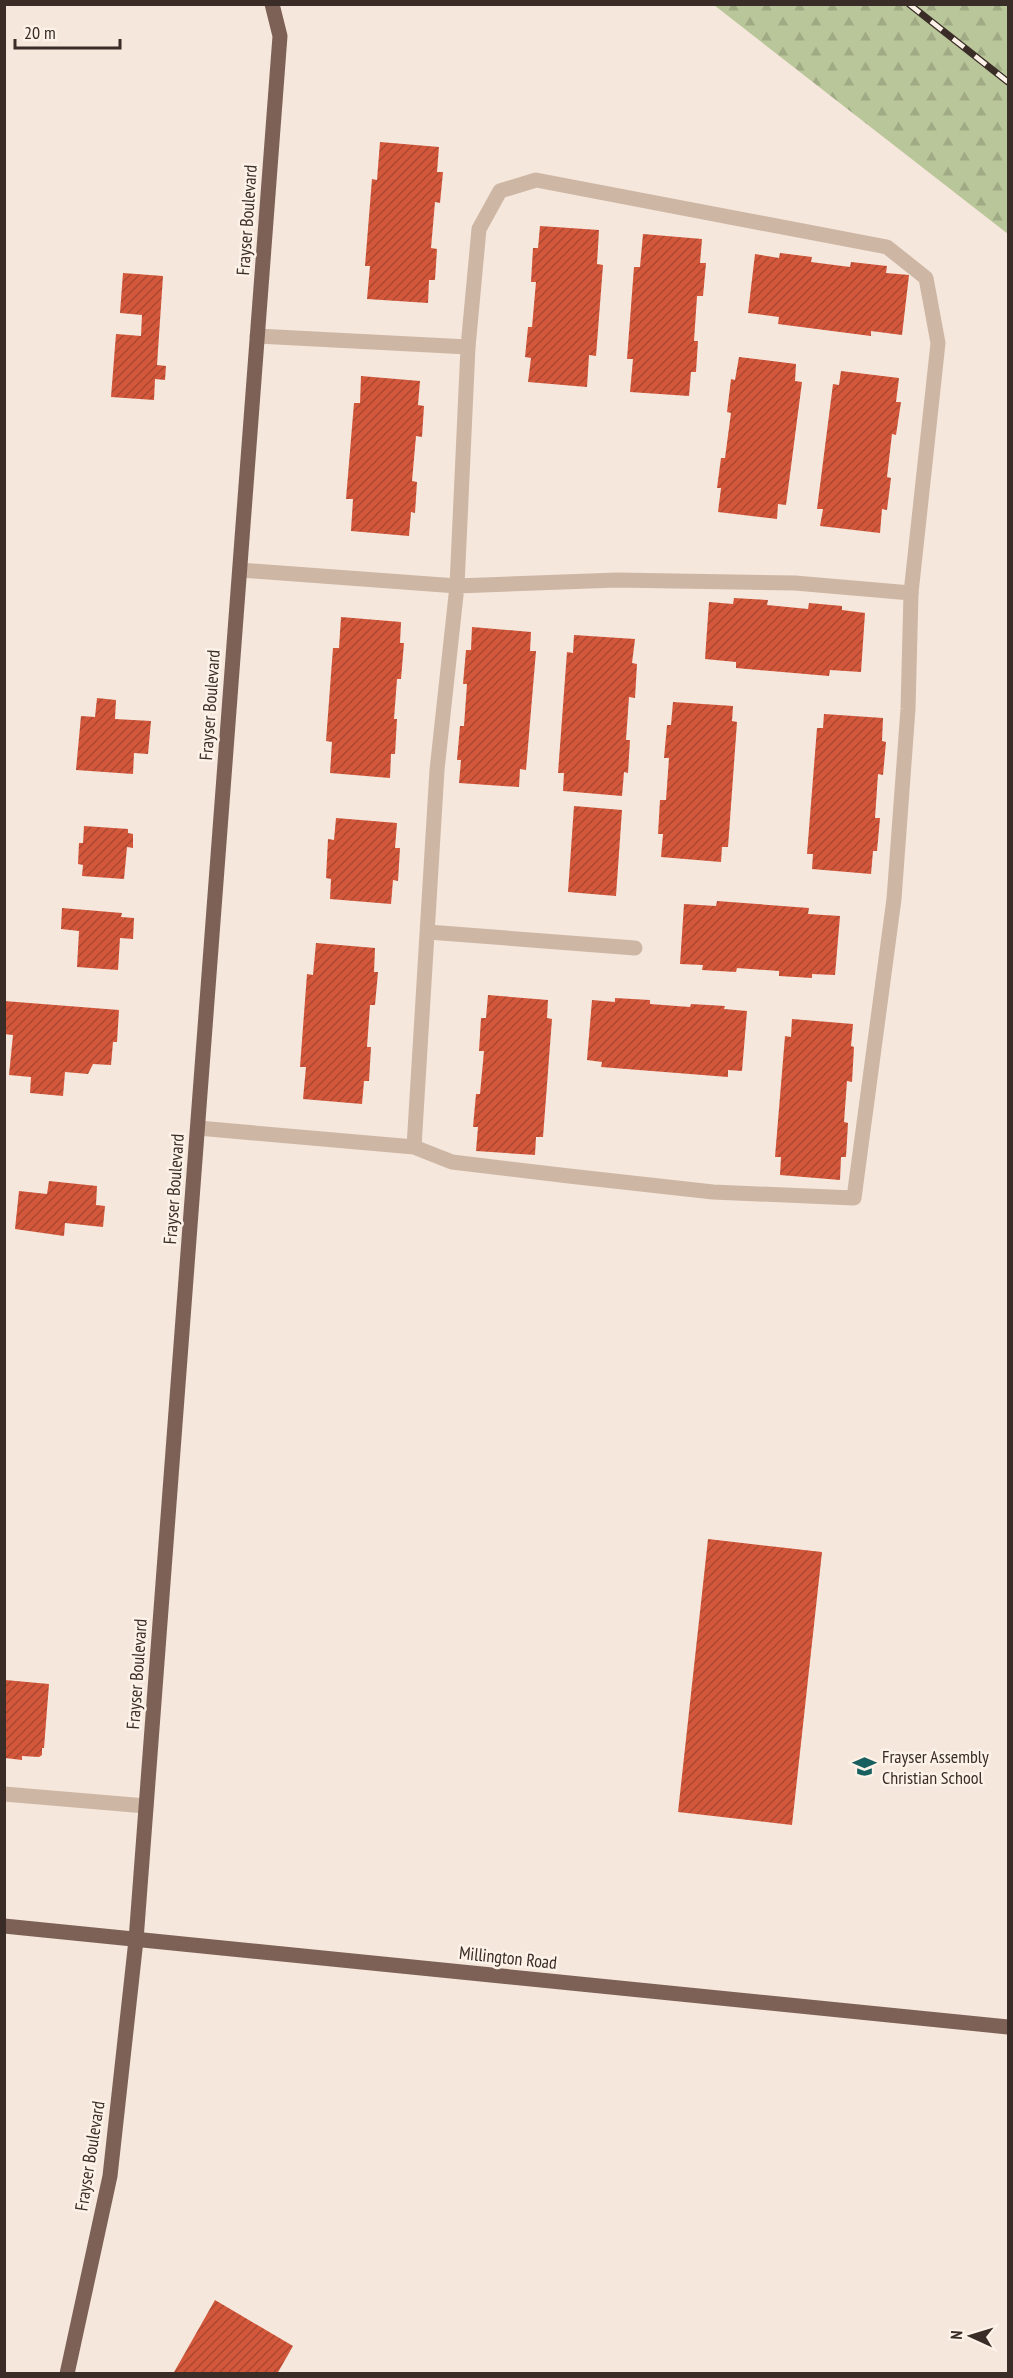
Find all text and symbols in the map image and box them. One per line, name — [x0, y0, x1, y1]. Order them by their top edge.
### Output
scale bar — [15, 12, 120, 50]
text: 20 m — [24, 21, 56, 44]
street label: Frayser Boulevard — [231, 164, 262, 276]
street label: Frayser Boulevard — [194, 649, 225, 761]
street label: Frayser Boulevard — [158, 1133, 189, 1245]
street label: Frayser Boulevard — [121, 1618, 152, 1730]
place label: Frayser Assembly Christian School — [882, 1745, 989, 1789]
school or university icon: Frayser Assembly Christian School — [851, 1754, 877, 1780]
street label: Millington Road — [458, 1941, 558, 1974]
street label: Frayser Boulevard — [69, 2099, 110, 2212]
north arrow — [941, 2306, 1001, 2366]
text: N — [946, 2330, 966, 2340]

